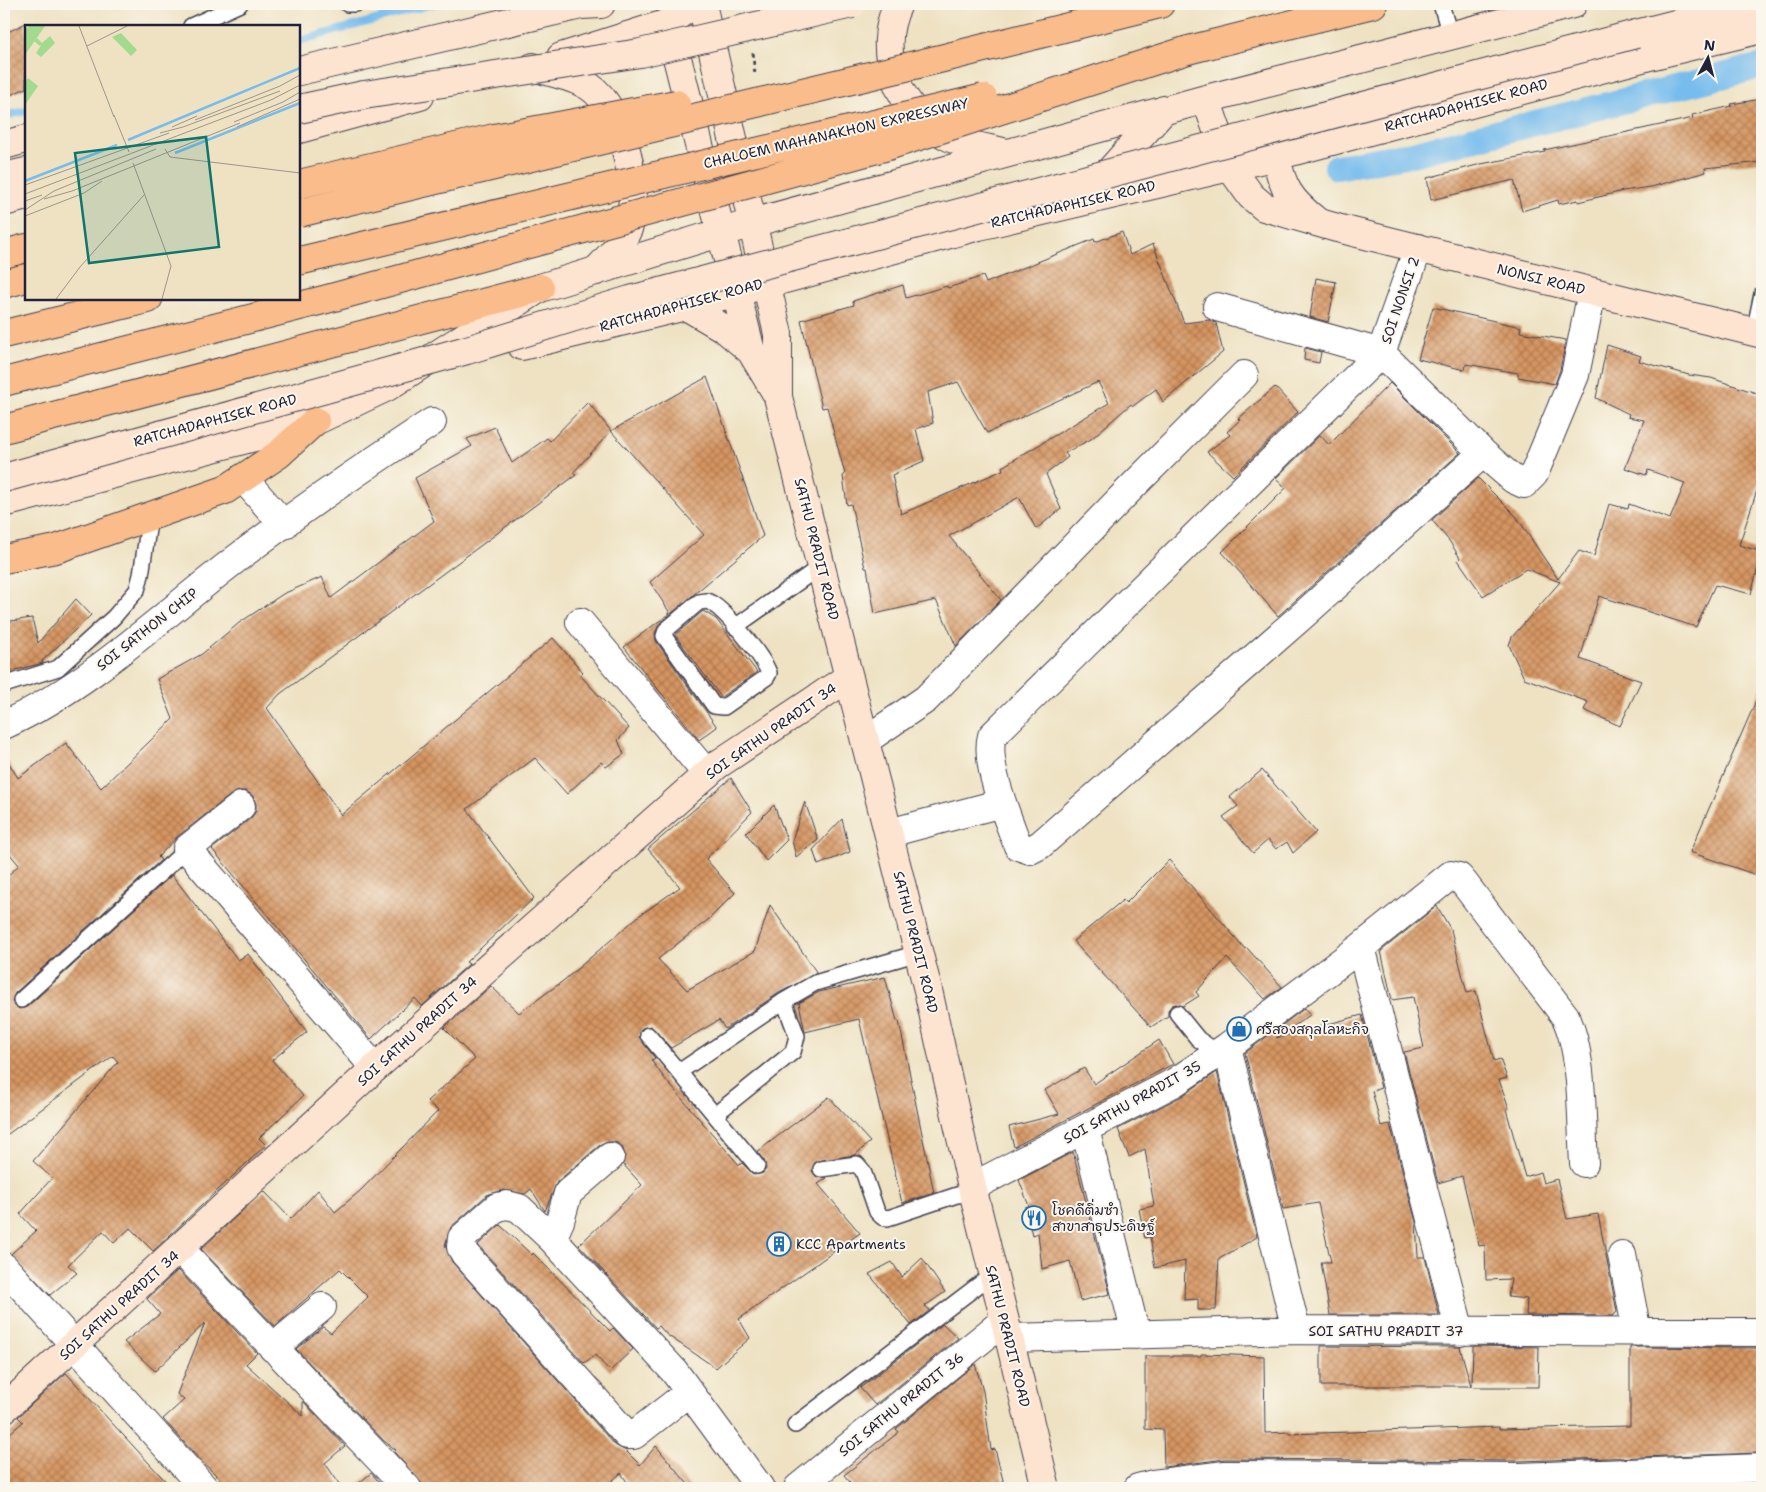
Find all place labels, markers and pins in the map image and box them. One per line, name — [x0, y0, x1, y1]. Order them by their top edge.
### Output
shop icon: ศรีสองสกุลโลหะกิจ — [1226, 1016, 1252, 1042]
place label: ศรีสองสกุลโลหะกิจ — [1256, 1020, 1369, 1039]
place label: โชคดีติ่มซำ สาขาสาธุประดิษฐ์ — [1052, 1198, 1155, 1236]
restaurant icon: โชคดีติ่มซำ สาขาสาธุประดิษฐ์ — [1021, 1205, 1047, 1231]
building icon: KCC Apartments — [766, 1231, 792, 1257]
place label: KCC Apartments — [796, 1235, 906, 1253]

